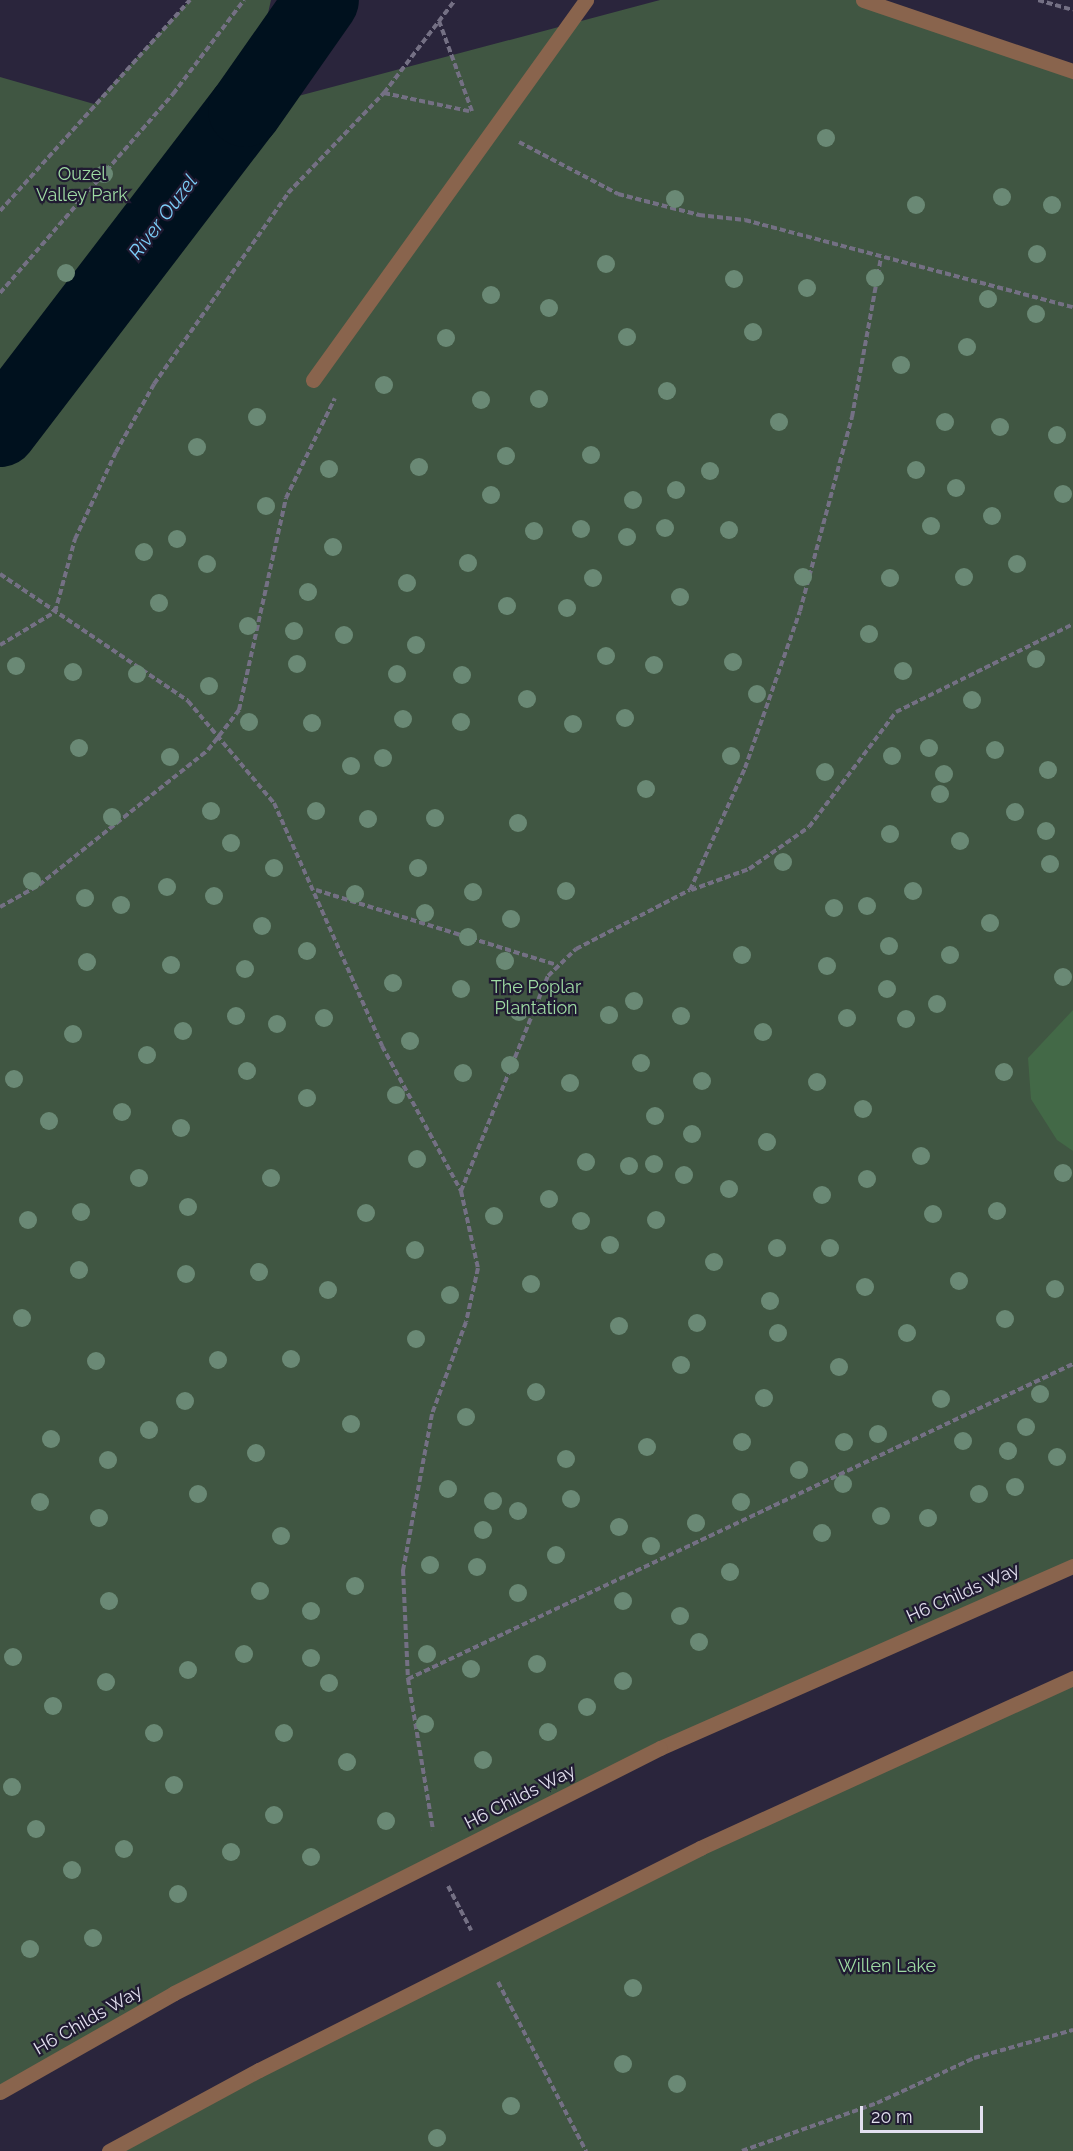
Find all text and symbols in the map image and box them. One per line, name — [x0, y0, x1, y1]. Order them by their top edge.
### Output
park label: Ouzel Valley Park — [36, 164, 128, 207]
water label: River Ouzel — [123, 170, 203, 264]
park label: The Poplar Plantation — [491, 977, 581, 1020]
street label: H6 Childs Way — [903, 1558, 1023, 1628]
street label: H6 Childs Way — [461, 1760, 579, 1834]
park label: Willen Lake — [838, 1955, 936, 1977]
street label: H6 Childs Way — [30, 1980, 146, 2060]
scale bar — [863, 2094, 986, 2132]
text: 20 m — [871, 2106, 913, 2127]

